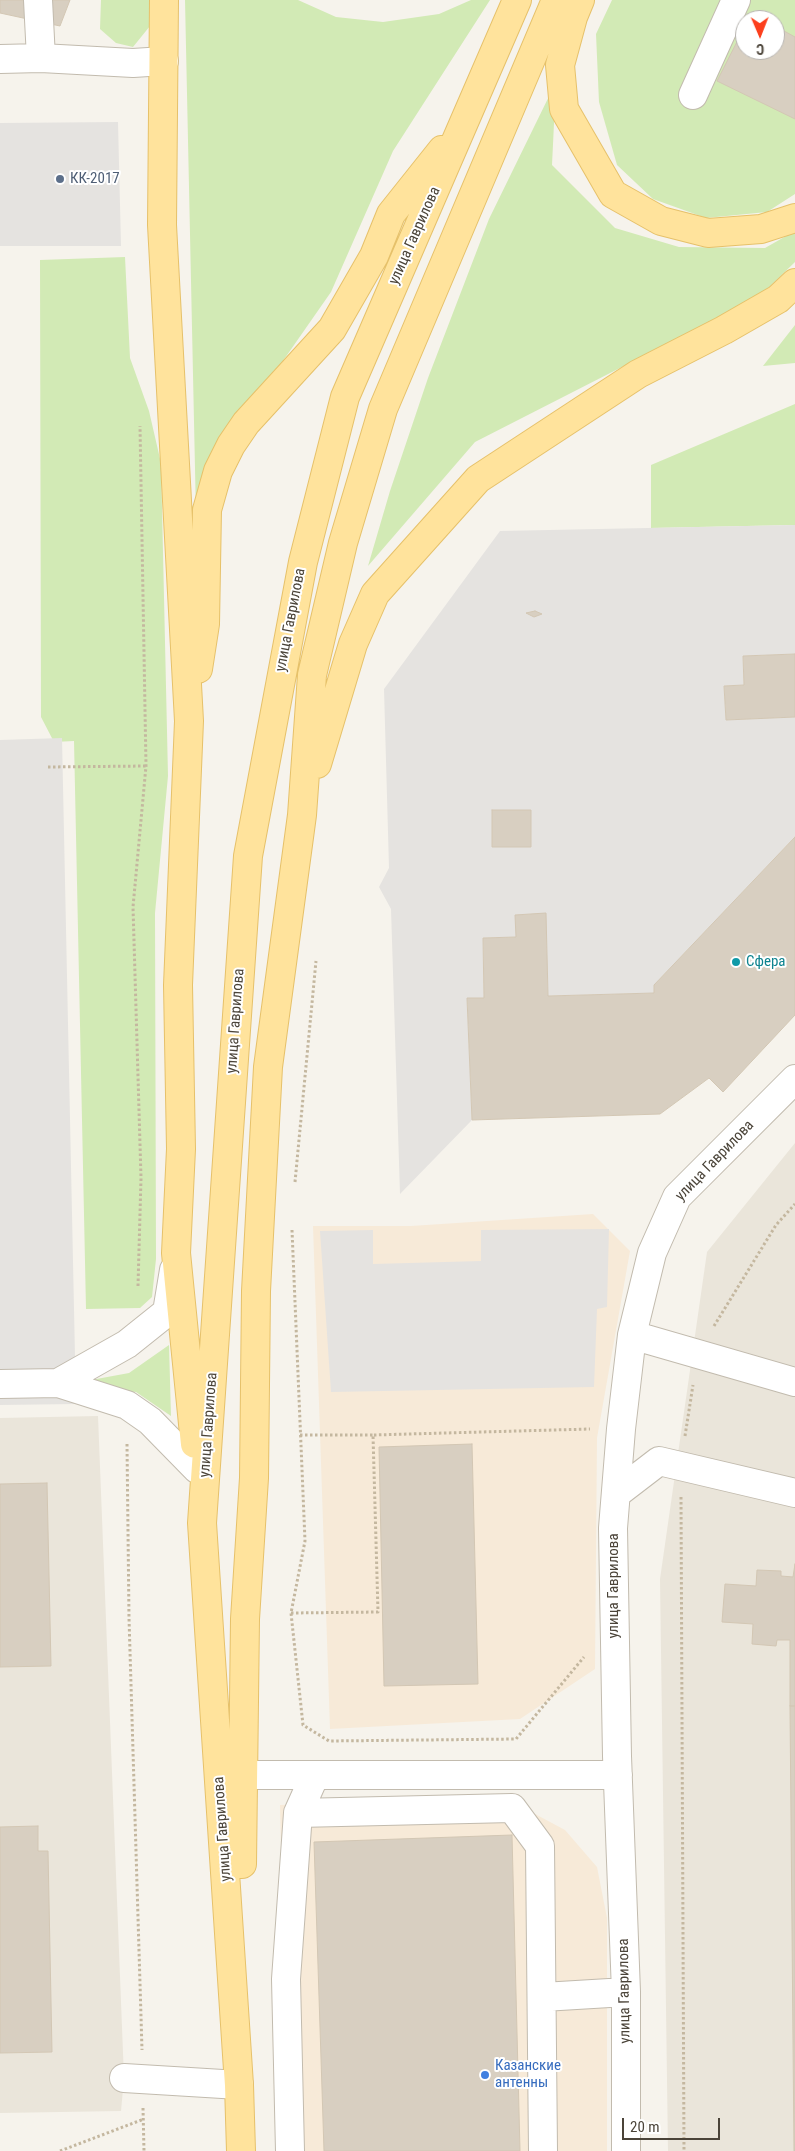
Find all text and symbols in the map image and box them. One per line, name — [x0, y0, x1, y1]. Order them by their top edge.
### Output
north arrow — [735, 10, 785, 60]
text: С — [756, 41, 764, 57]
place label: КК-2017 — [70, 170, 120, 188]
marker: КК-2017 — [54, 173, 66, 185]
street label: улица Гаврилова — [385, 184, 445, 288]
street label: улица Гаврилова — [272, 567, 310, 673]
place label: Сфера — [746, 953, 786, 971]
marker: Сфера — [730, 956, 742, 968]
street label: улица Гаврилова — [223, 968, 249, 1074]
street label: улица Гаврилова — [672, 1117, 758, 1205]
street label: улица Гаврилова — [196, 1372, 222, 1478]
street label: улица Гаврилова — [605, 1533, 623, 1639]
street label: улица Гаврилова — [210, 1776, 236, 1882]
street label: улица Гаврилова — [615, 1938, 635, 2044]
place label: Казанские антенны — [495, 2057, 561, 2092]
marker: Казанские антенны — [479, 2069, 491, 2081]
scale bar — [625, 2108, 722, 2140]
text: 20 m — [630, 2118, 660, 2136]

